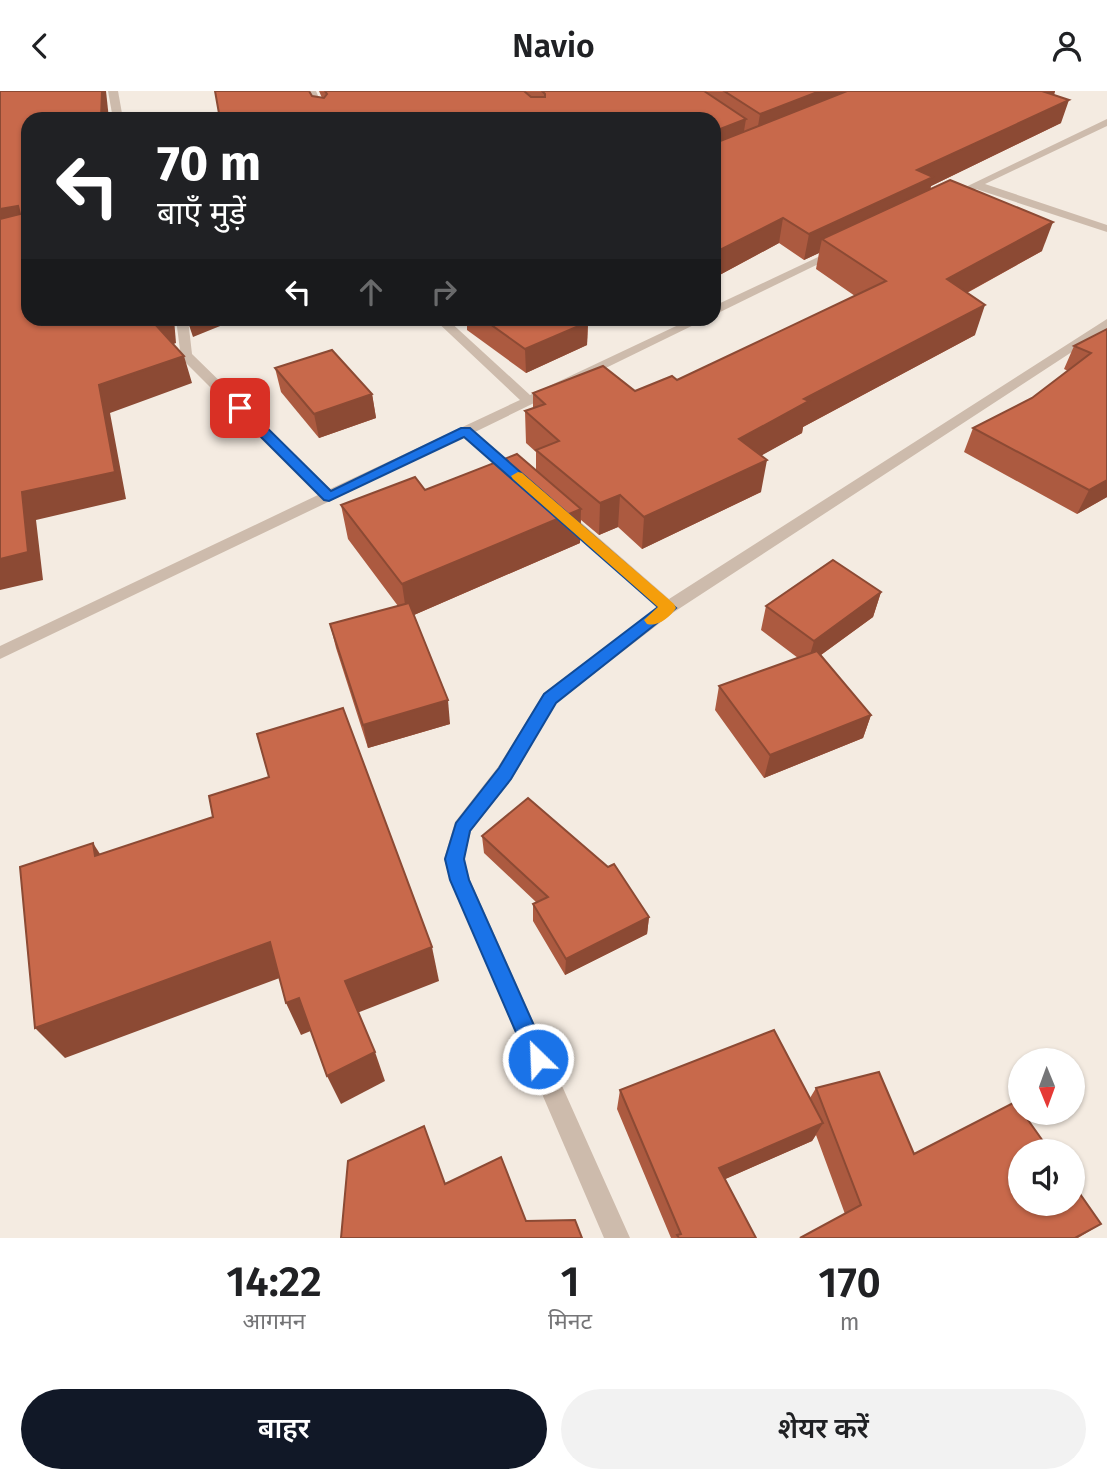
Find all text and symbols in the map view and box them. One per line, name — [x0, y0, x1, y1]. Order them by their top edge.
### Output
icon: back — [21, 27, 59, 65]
text: Navio — [512, 27, 595, 65]
icon: person — [1048, 27, 1086, 65]
text: 70 m — [157, 134, 261, 193]
icon: left — [42, 140, 133, 231]
text: बाएँ मुड़ें — [157, 194, 246, 232]
icon: left — [279, 273, 317, 311]
icon: ahead — [352, 273, 390, 311]
icon: right — [425, 273, 463, 311]
pin — [210, 378, 270, 438]
icon: arrive — [221, 389, 259, 427]
position arrow — [501, 1022, 575, 1096]
north arrow — [1008, 1048, 1085, 1125]
map controls — [1008, 1048, 1085, 1216]
button: sound — [1008, 1139, 1085, 1216]
text: 14:22 — [226, 1257, 322, 1307]
text: 1 — [561, 1257, 580, 1307]
text: 170 — [818, 1258, 881, 1308]
text: आगमन — [243, 1307, 306, 1335]
text: मिनट — [548, 1307, 592, 1335]
text: m — [840, 1308, 859, 1336]
button: बाहर — [21, 1389, 547, 1469]
button: शेयर करें — [561, 1389, 1086, 1469]

